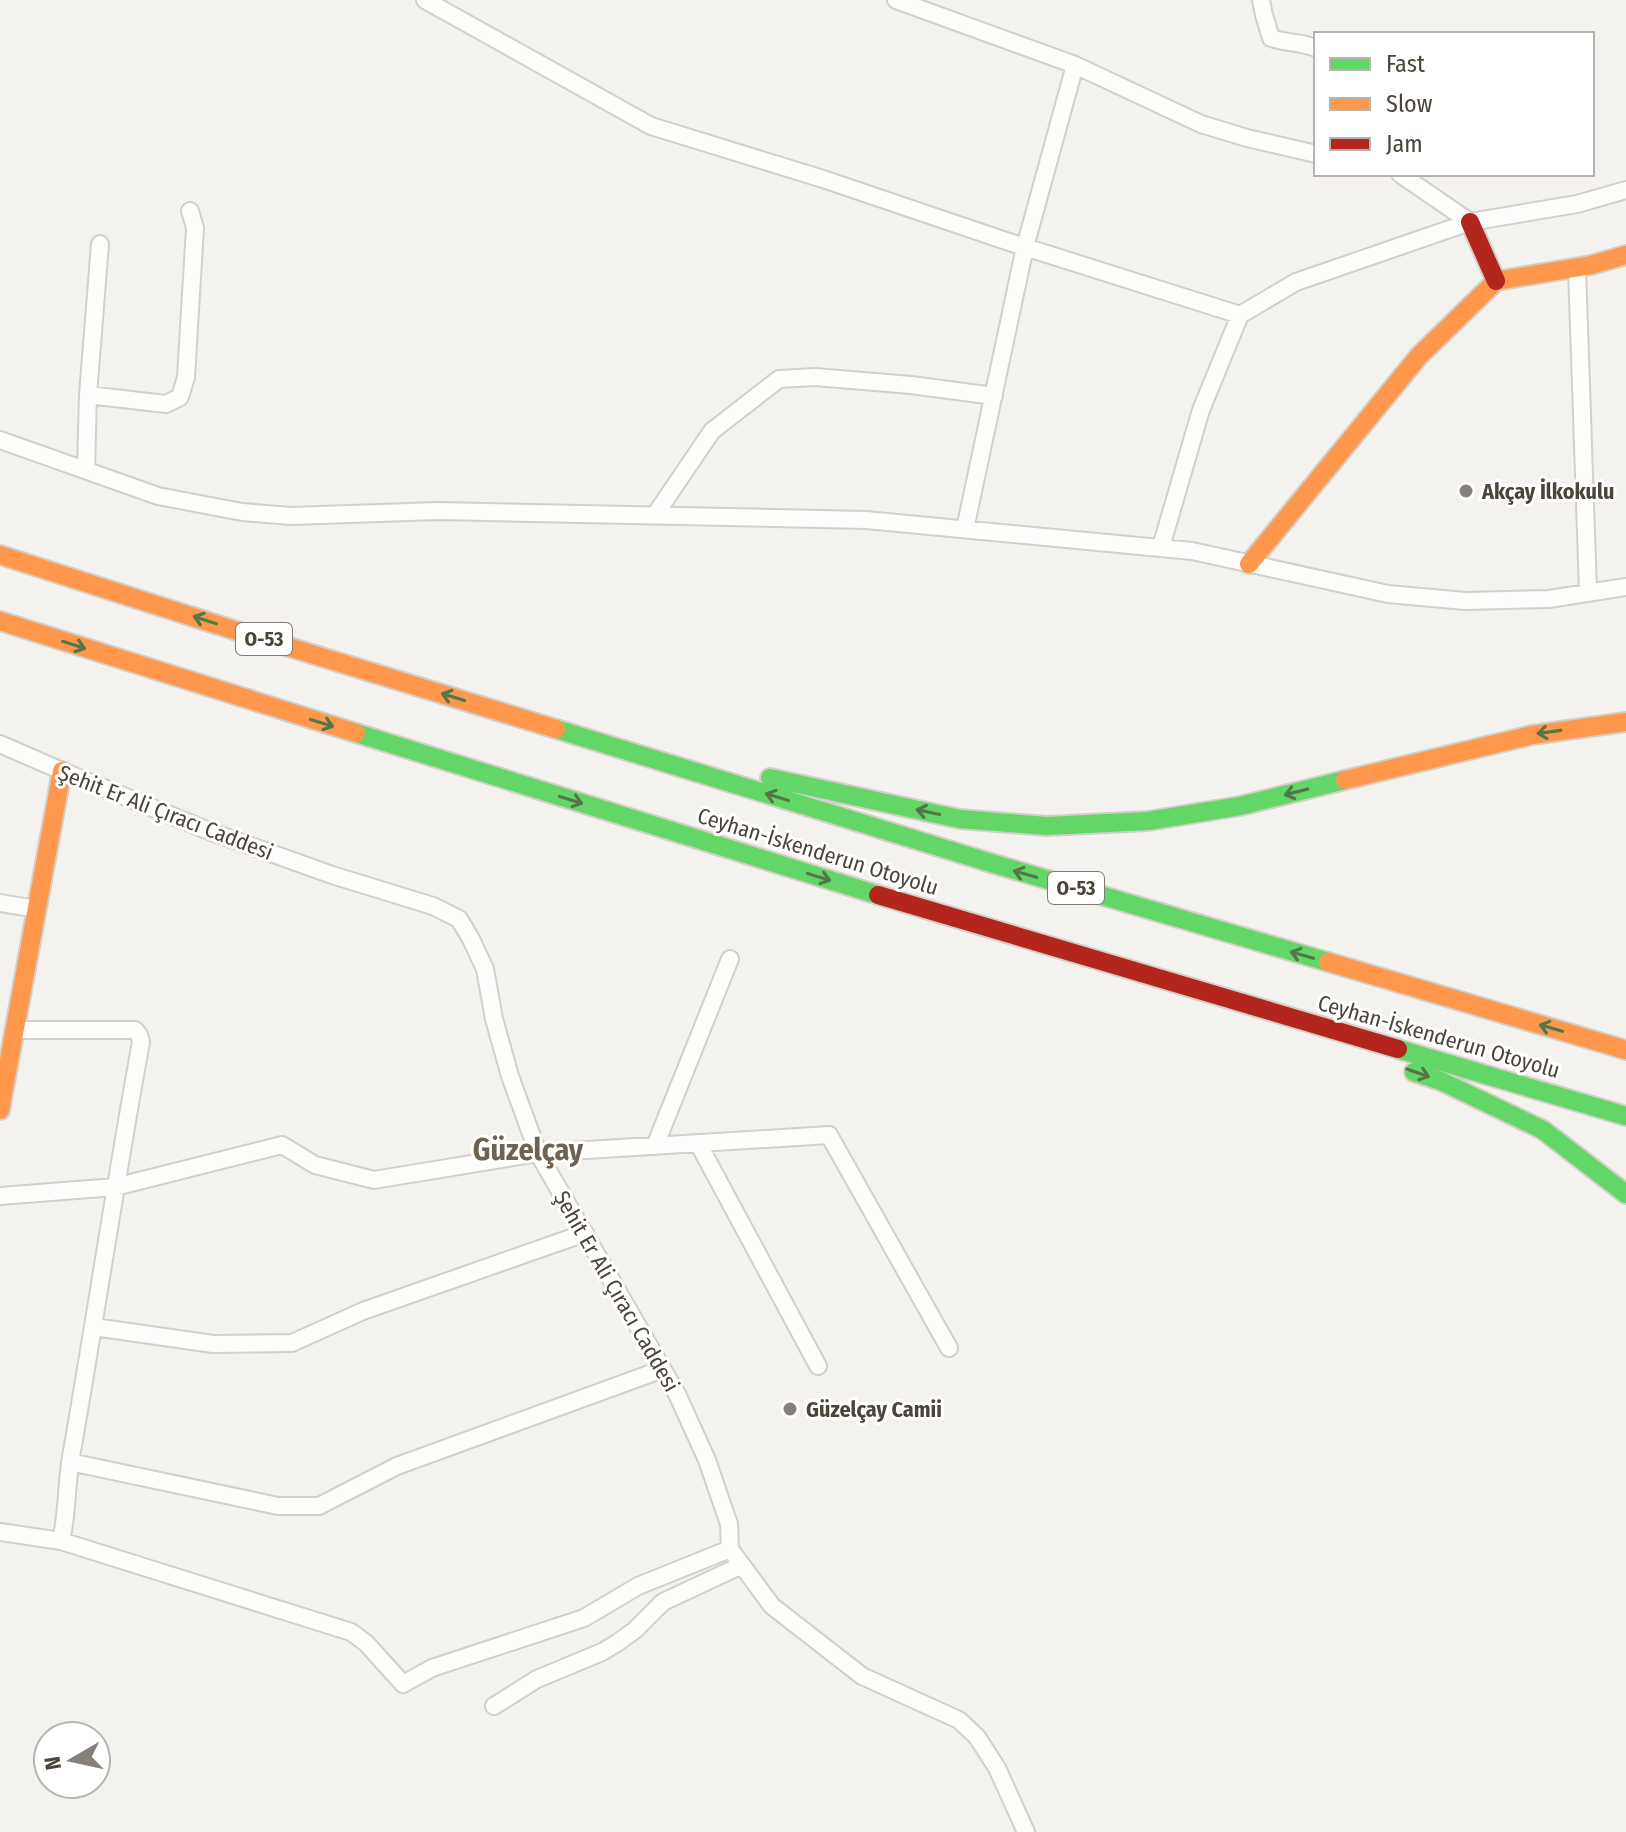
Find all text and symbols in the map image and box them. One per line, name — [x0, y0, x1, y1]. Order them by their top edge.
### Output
legend — [1314, 32, 1594, 176]
text: Fast — [1386, 50, 1425, 78]
text: Slow — [1386, 90, 1433, 118]
text: Jam — [1386, 130, 1423, 158]
place label: Akçay İlkokulu — [1481, 478, 1614, 505]
marker: Akçay İlkokulu — [1457, 482, 1475, 500]
one-way arrow — [193, 612, 218, 627]
road number: O-53 — [236, 623, 292, 655]
one-way arrow — [61, 638, 87, 653]
one-way arrow — [441, 689, 466, 704]
one-way arrow — [309, 716, 335, 731]
one-way arrow — [1537, 725, 1562, 740]
street label: Şehit Er Ali Çıracı Caddesi — [54, 759, 277, 867]
one-way arrow — [1283, 786, 1309, 801]
one-way arrow — [764, 789, 790, 804]
one-way arrow — [557, 793, 583, 808]
street label: Ceyhan-İskenderun Otoyolu — [694, 802, 942, 901]
one-way arrow — [916, 804, 941, 819]
one-way arrow — [1013, 865, 1039, 880]
one-way arrow — [807, 870, 832, 885]
road number: O-53 — [1048, 872, 1104, 904]
one-way arrow — [1289, 947, 1315, 962]
street label: Ceyhan-İskenderun Otoyolu — [1315, 989, 1563, 1084]
one-way arrow — [1539, 1020, 1565, 1035]
one-way arrow — [1406, 1067, 1431, 1082]
district label: Güzelçay — [473, 1132, 584, 1169]
street label: Şehit Er Ali Çıracı Caddesi — [547, 1186, 685, 1397]
place label: Güzelçay Camii — [806, 1396, 942, 1423]
marker: Güzelçay Camii — [781, 1400, 799, 1418]
north arrow — [32, 1720, 112, 1800]
text: N — [38, 1754, 67, 1772]

